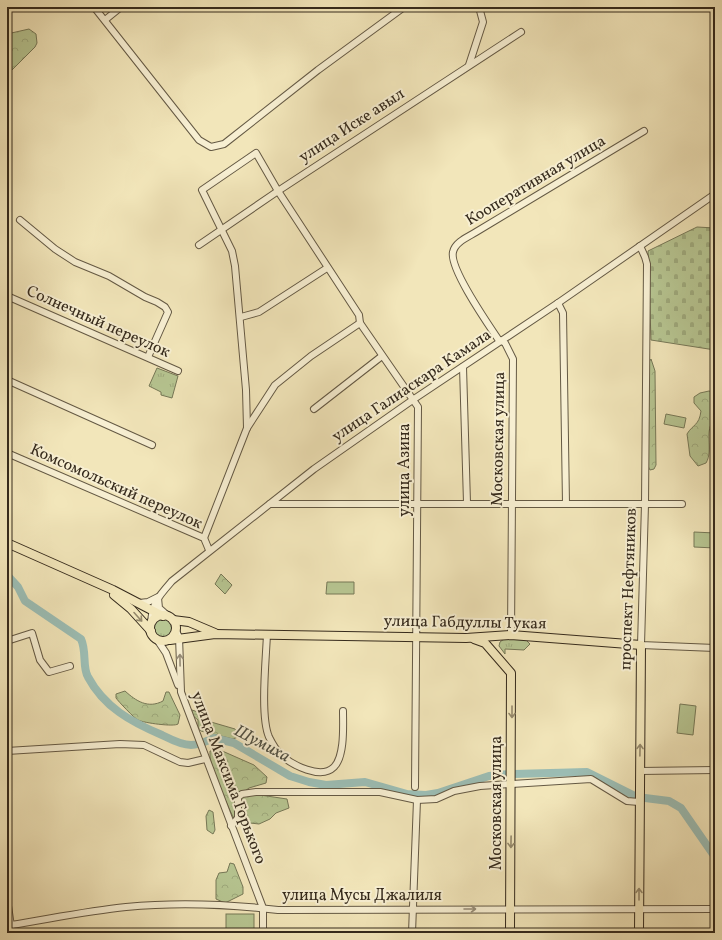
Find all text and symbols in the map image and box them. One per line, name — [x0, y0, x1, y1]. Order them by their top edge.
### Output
street label: улица Иске авыл — [295, 83, 409, 168]
street label: Кооперативная улица — [462, 130, 610, 232]
street label: Солнечный переулок — [23, 280, 174, 364]
street label: улица Галиаскара Камала — [328, 324, 496, 448]
street label: Московская улица — [487, 372, 511, 506]
street label: улица Азина — [394, 423, 416, 517]
street label: Комсомольский переулок — [26, 439, 206, 535]
street label: проспект Нефтяников — [615, 508, 643, 670]
one-way arrow — [133, 611, 142, 621]
street label: улица Габдуллы Тукая — [383, 611, 547, 635]
one-way arrow — [176, 654, 184, 667]
street label: улица Максима Горького — [185, 688, 271, 868]
one-way arrow — [508, 705, 516, 718]
water label: Шумиха — [230, 720, 294, 768]
street label: Московская улица — [486, 736, 508, 870]
one-way arrow — [636, 744, 644, 757]
one-way arrow — [507, 835, 515, 848]
street label: улица Мусы Джалиля — [282, 885, 442, 907]
one-way arrow — [635, 888, 643, 901]
one-way arrow — [463, 905, 476, 913]

